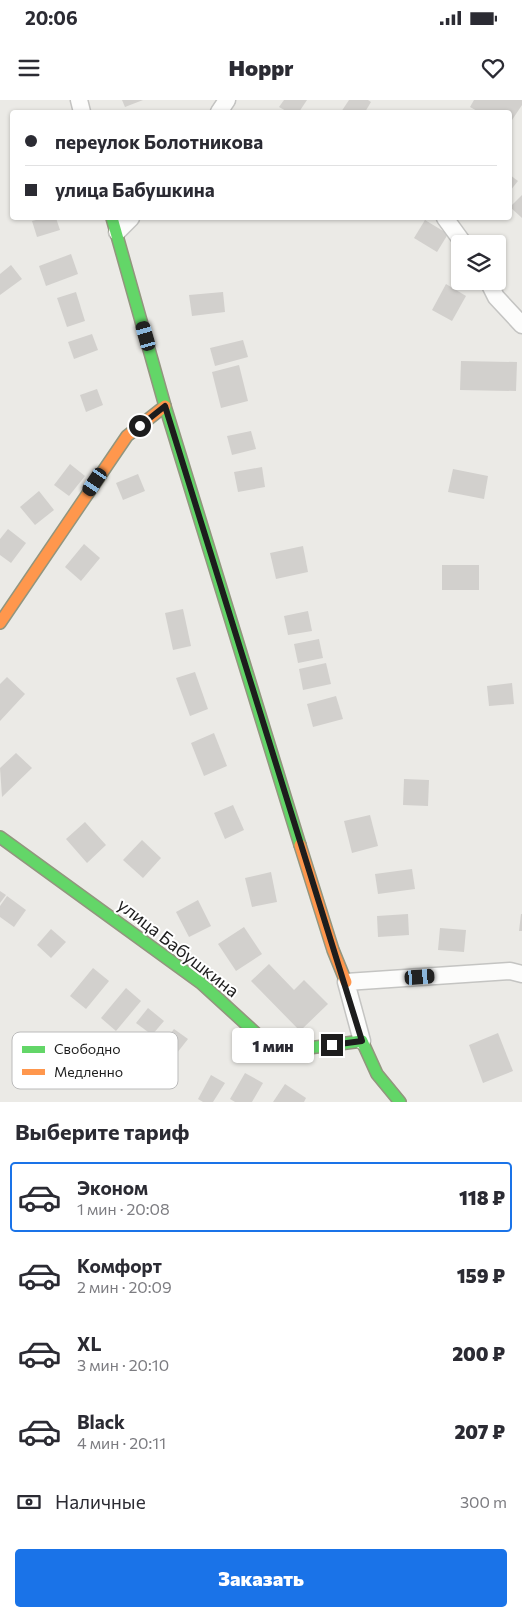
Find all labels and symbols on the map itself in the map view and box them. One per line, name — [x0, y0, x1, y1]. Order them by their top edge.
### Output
car — [134, 320, 157, 352]
route start — [129, 415, 151, 437]
car — [80, 465, 109, 499]
street label: улица Бабушкина — [114, 893, 244, 1001]
car — [404, 968, 435, 986]
callout: 1 мин — [232, 1028, 314, 1062]
legend — [12, 1032, 178, 1089]
route end — [321, 1034, 343, 1056]
text: Свободно — [54, 1040, 121, 1057]
text: Медленно — [54, 1063, 123, 1080]

